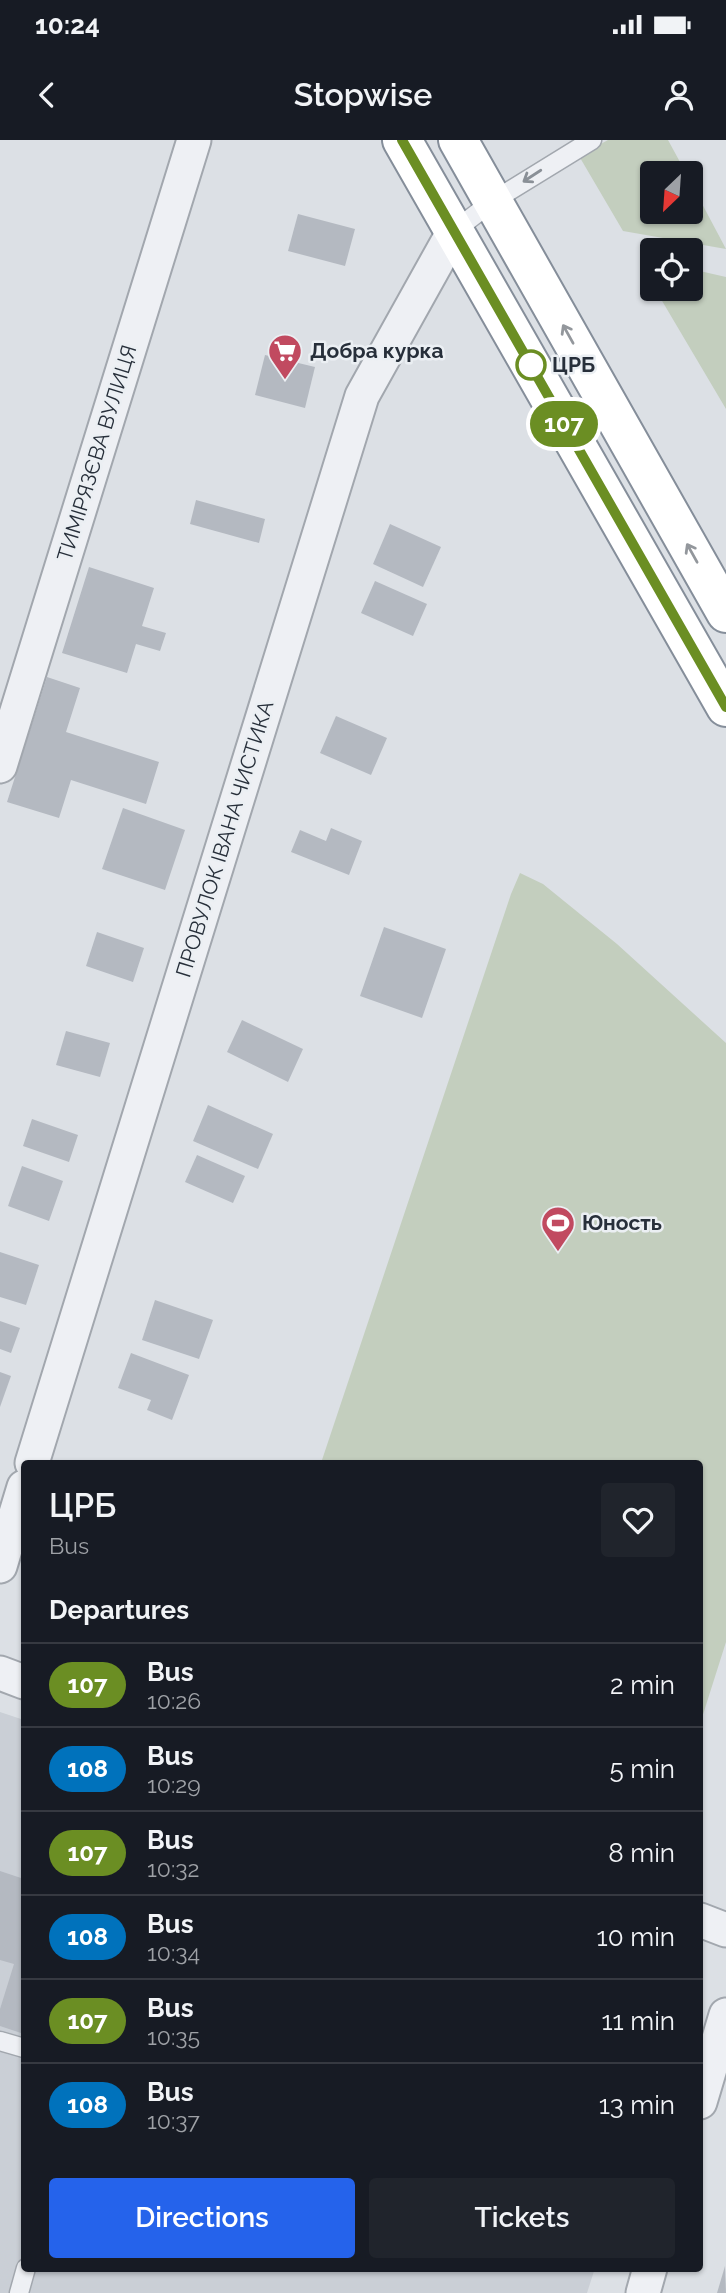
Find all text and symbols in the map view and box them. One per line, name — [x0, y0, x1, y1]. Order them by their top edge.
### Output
text: 10:24 — [35, 10, 100, 40]
icon: back — [28, 76, 66, 114]
text: Stopwise — [294, 76, 432, 113]
icon: person — [660, 76, 698, 114]
north arrow — [640, 161, 704, 224]
map controls — [640, 161, 703, 301]
one-way arrow — [523, 169, 542, 184]
button: locate — [640, 238, 703, 301]
one-way arrow — [561, 324, 574, 345]
supermarket icon: Добра курка — [266, 332, 304, 381]
place label: Добра курка — [310, 338, 444, 363]
street label: ТИМІРЯЗЄВА ВУЛИЦЯ — [52, 342, 141, 564]
marker: ЦРБ — [516, 350, 546, 380]
place label: ЦРБ — [552, 352, 595, 377]
line badge: 107 — [524, 401, 604, 447]
text: 107 — [544, 409, 584, 438]
one-way arrow — [685, 544, 699, 564]
street label: ПРОВУЛОК ІВАНА ЧИСТИКА — [170, 698, 279, 980]
sports icon: Юность — [539, 1204, 577, 1253]
place label: Юность — [582, 1210, 662, 1235]
button: heart — [601, 1483, 675, 1557]
text: ЦРБ — [49, 1486, 116, 1525]
text: Bus — [49, 1532, 89, 1559]
text: Departures — [49, 1595, 189, 1625]
text: Bus — [147, 1657, 194, 1687]
text: 107 — [67, 1670, 108, 1699]
text: 2 min — [610, 1670, 675, 1700]
text: 10:26 — [147, 1687, 201, 1714]
text: Bus — [147, 1741, 194, 1771]
text: 108 — [67, 1754, 108, 1783]
text: 5 min — [609, 1754, 675, 1784]
text: 10:29 — [147, 1771, 201, 1798]
text: Bus — [147, 1825, 194, 1855]
text: 107 — [67, 1838, 108, 1867]
text: 8 min — [608, 1838, 675, 1868]
text: 10:32 — [147, 1855, 200, 1882]
text: Bus — [147, 1909, 194, 1939]
text: 108 — [67, 1922, 108, 1951]
text: 10 min — [597, 1922, 675, 1952]
text: 10:34 — [147, 1939, 200, 1966]
text: Bus — [147, 1993, 194, 2023]
text: 107 — [67, 2006, 108, 2035]
text: 11 min — [601, 2006, 675, 2036]
text: 10:35 — [147, 2023, 200, 2050]
text: Bus — [147, 2077, 194, 2107]
text: 108 — [67, 2090, 108, 2119]
text: 13 min — [599, 2090, 675, 2120]
text: 10:37 — [147, 2107, 200, 2134]
button: Directions — [49, 2178, 355, 2258]
button: Tickets — [369, 2178, 675, 2258]

